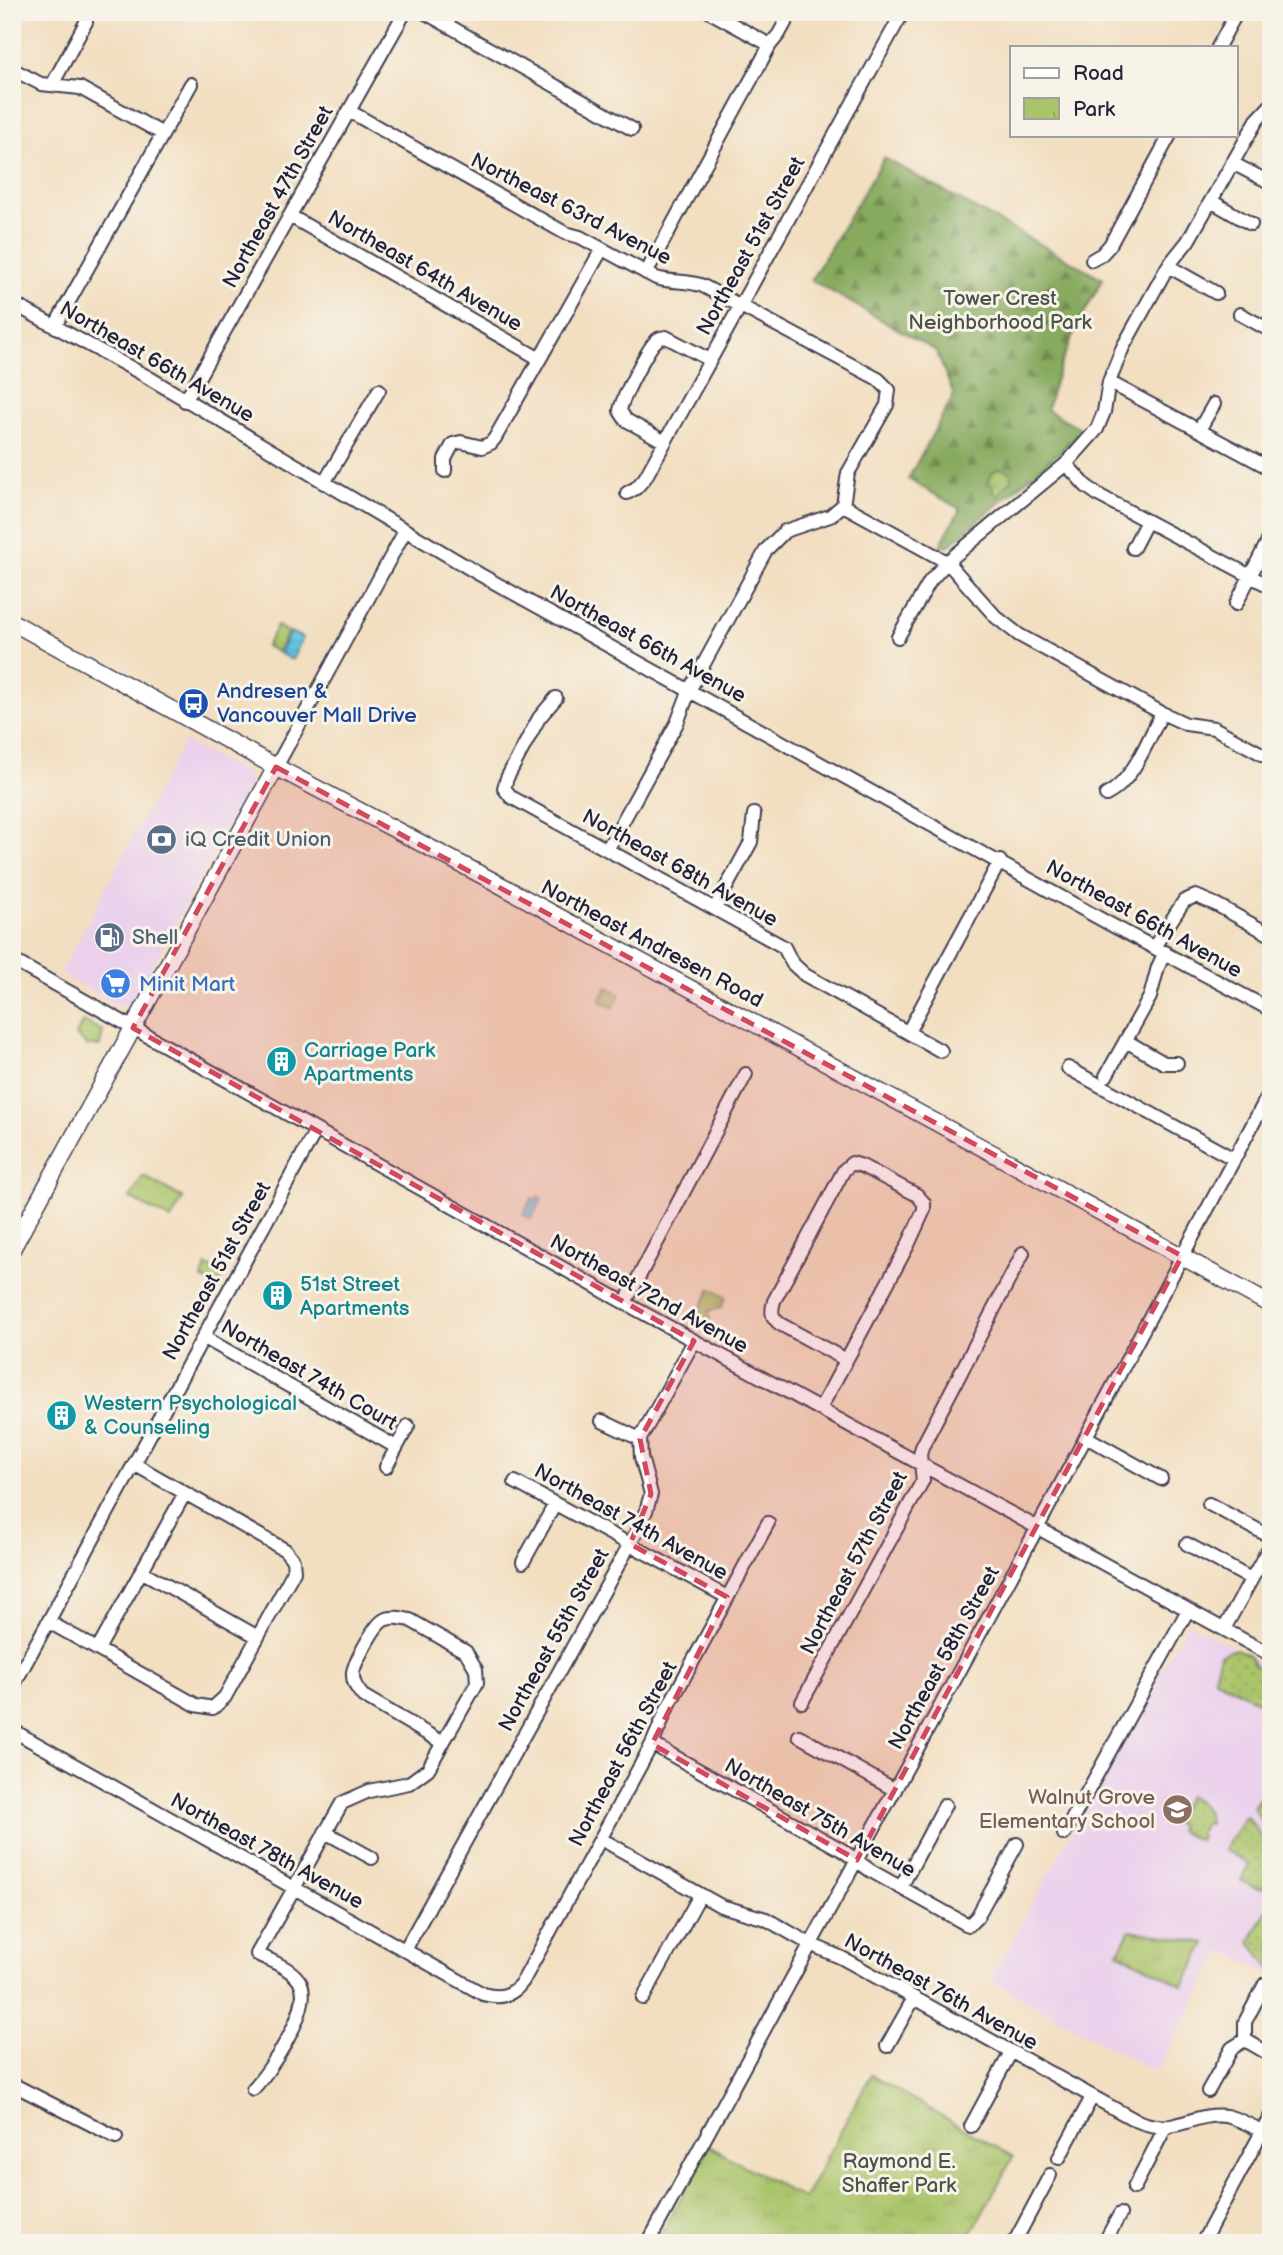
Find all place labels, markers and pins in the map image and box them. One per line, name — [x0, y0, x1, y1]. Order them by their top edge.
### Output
place label: Andresen & Vancouver Mall Drive — [217, 679, 417, 728]
bus stop icon: Andresen & Vancouver Mall Drive — [177, 686, 211, 720]
bank icon: iQ Credit Union — [145, 822, 179, 856]
place label: iQ Credit Union — [185, 827, 331, 852]
fuel station icon: Shell — [92, 920, 126, 954]
place label: Shell — [132, 925, 178, 950]
supermarket icon: Minit Mart — [99, 967, 133, 1001]
place label: Minit Mart — [139, 972, 236, 997]
place label: Carriage Park Apartments — [304, 1038, 436, 1087]
building icon: Carriage Park Apartments — [264, 1045, 298, 1079]
place label: 51st Street Apartments — [300, 1272, 409, 1321]
building icon: 51st Street Apartments — [260, 1279, 294, 1313]
place label: Western Psychological & Counseling — [84, 1391, 297, 1440]
building icon: Western Psychological & Counseling — [44, 1398, 78, 1432]
place label: Walnut Grove Elementary School — [979, 1785, 1155, 1834]
school or university icon: Walnut Grove Elementary School — [1161, 1792, 1195, 1826]

